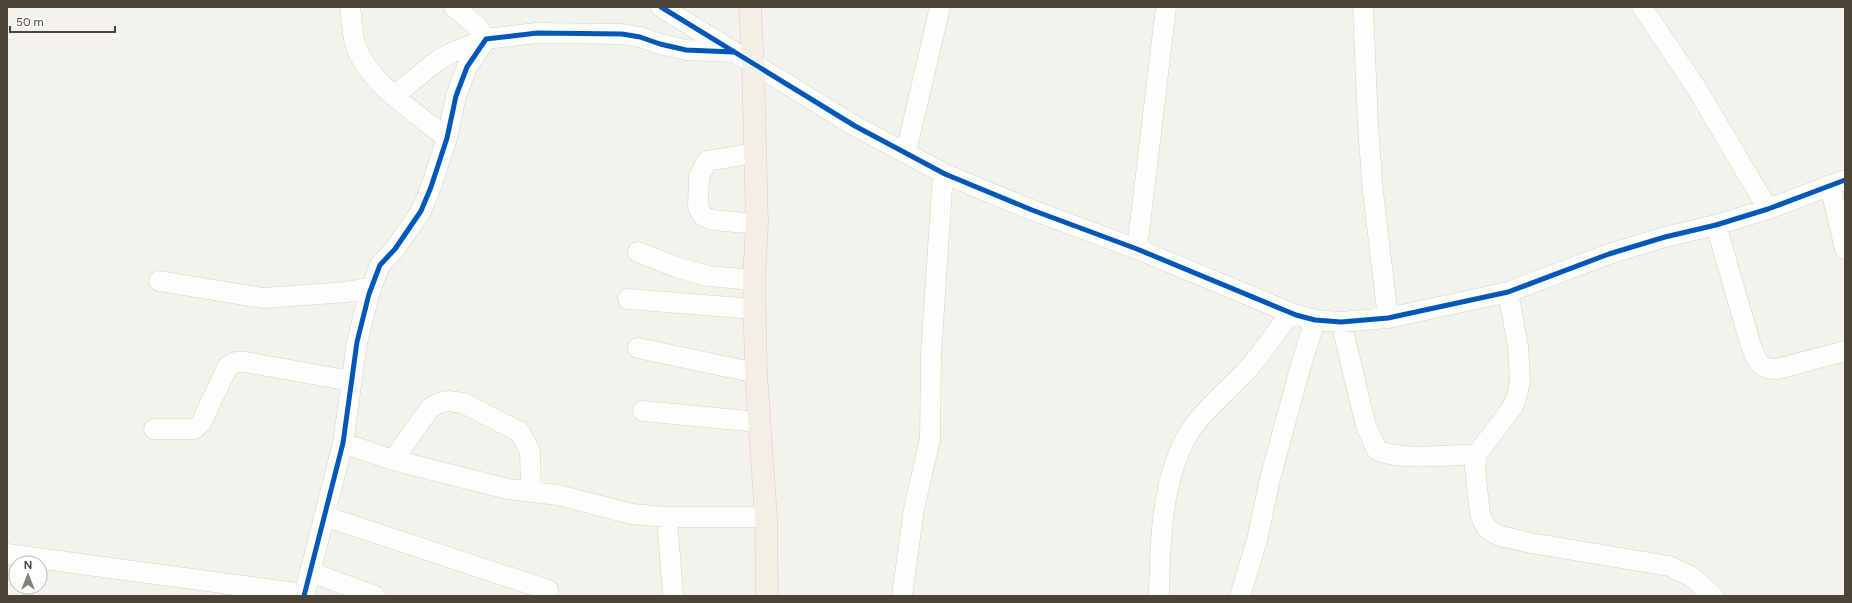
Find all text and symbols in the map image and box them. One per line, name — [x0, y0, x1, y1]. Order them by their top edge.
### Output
scale bar — [10, 8, 115, 34]
text: 50 m — [16, 15, 44, 29]
north arrow — [8, 555, 48, 595]
text: N — [24, 559, 32, 572]

